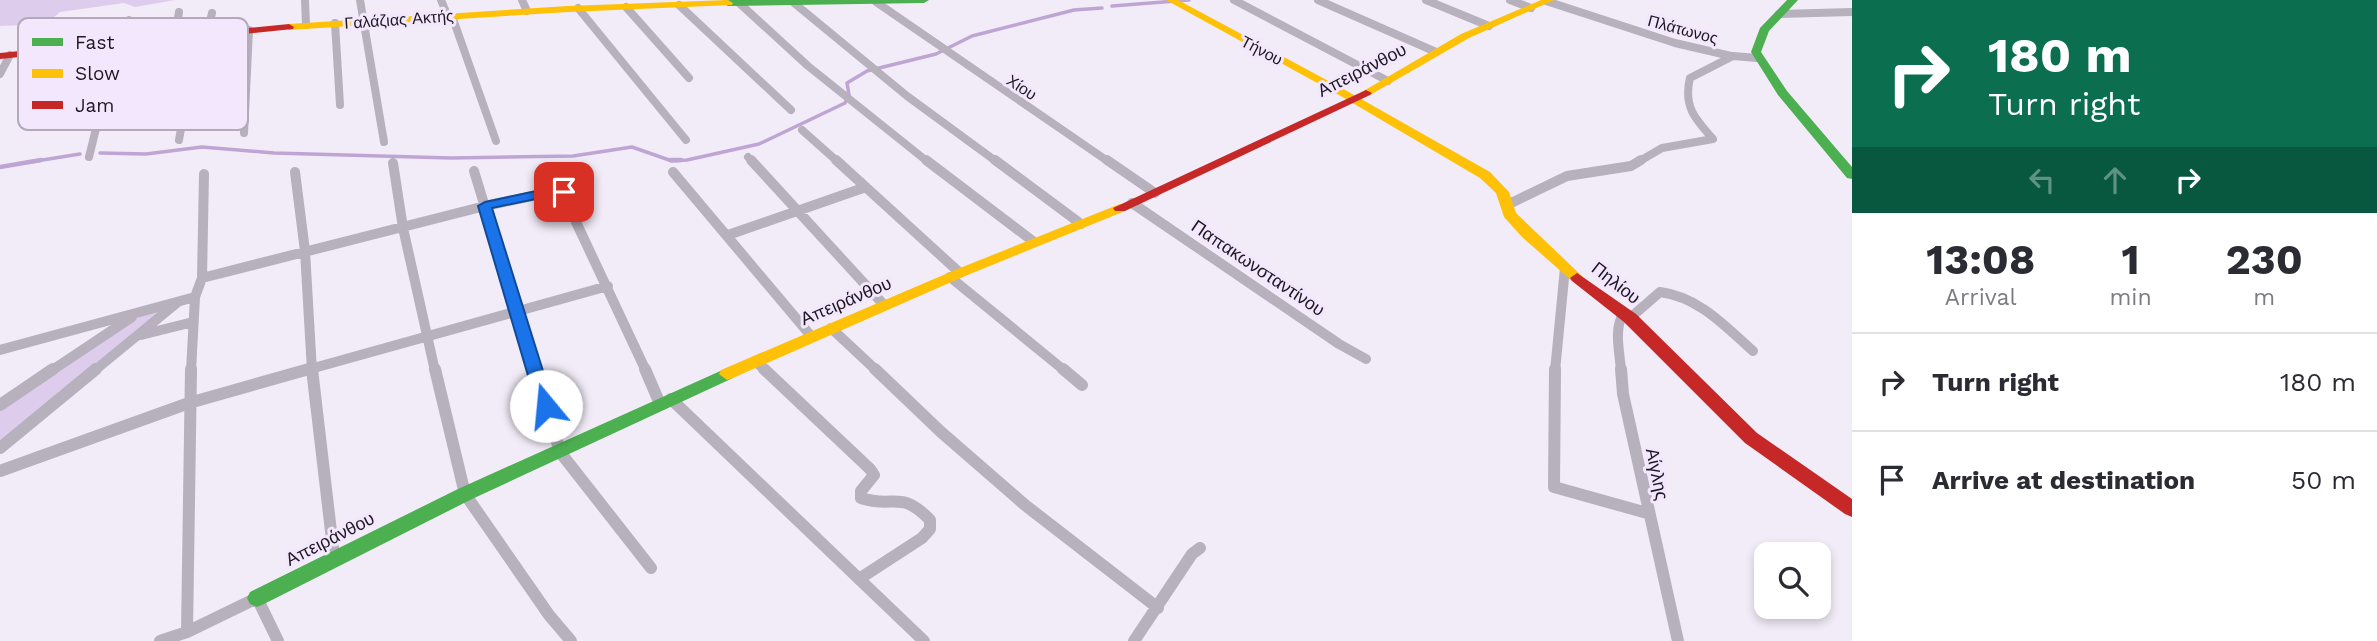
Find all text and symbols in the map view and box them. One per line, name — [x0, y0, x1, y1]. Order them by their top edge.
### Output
street label: Γαλάζιας Ακτής — [344, 6, 455, 33]
street label: Πλάτωνος — [1646, 11, 1720, 48]
legend — [18, 18, 248, 130]
text: 180 m — [1988, 26, 2132, 84]
icon: right — [1873, 28, 1964, 119]
text: Fast — [75, 31, 114, 54]
street label: Τήνου — [1238, 32, 1286, 69]
street label: Απειράνθου — [1314, 38, 1410, 101]
text: Slow — [75, 62, 120, 85]
street label: Χίου — [1003, 71, 1040, 104]
text: Turn right — [1988, 85, 2140, 123]
text: Jam — [75, 94, 114, 117]
icon: left — [2023, 161, 2061, 199]
icon: ahead — [2096, 161, 2134, 199]
icon: right — [2169, 161, 2207, 199]
pin — [534, 162, 594, 222]
icon: arrive — [545, 173, 583, 211]
street label: Παπακωνσταντίνου — [1188, 215, 1329, 320]
text: 13:08 — [1926, 235, 2035, 284]
text: 1 — [2121, 235, 2140, 284]
text: 230 — [2226, 235, 2303, 284]
street label: Πηλίου — [1588, 257, 1645, 308]
street label: Απειράνθου — [797, 272, 894, 329]
text: Arrival — [1945, 284, 2017, 311]
text: min — [2109, 284, 2152, 311]
text: m — [2253, 284, 2275, 311]
icon: right — [1873, 363, 1911, 401]
text: Turn right — [1932, 367, 2059, 397]
text: 180 m — [2280, 367, 2356, 397]
position arrow — [509, 369, 583, 443]
street label: Αίγλης — [1642, 446, 1673, 502]
icon: arrive — [1873, 461, 1911, 499]
text: Arrive at destination — [1932, 465, 2195, 495]
text: 50 m — [2291, 465, 2356, 495]
street label: Απειράνθου — [282, 507, 378, 570]
map controls — [1754, 542, 1831, 619]
button: search — [1754, 542, 1831, 619]

